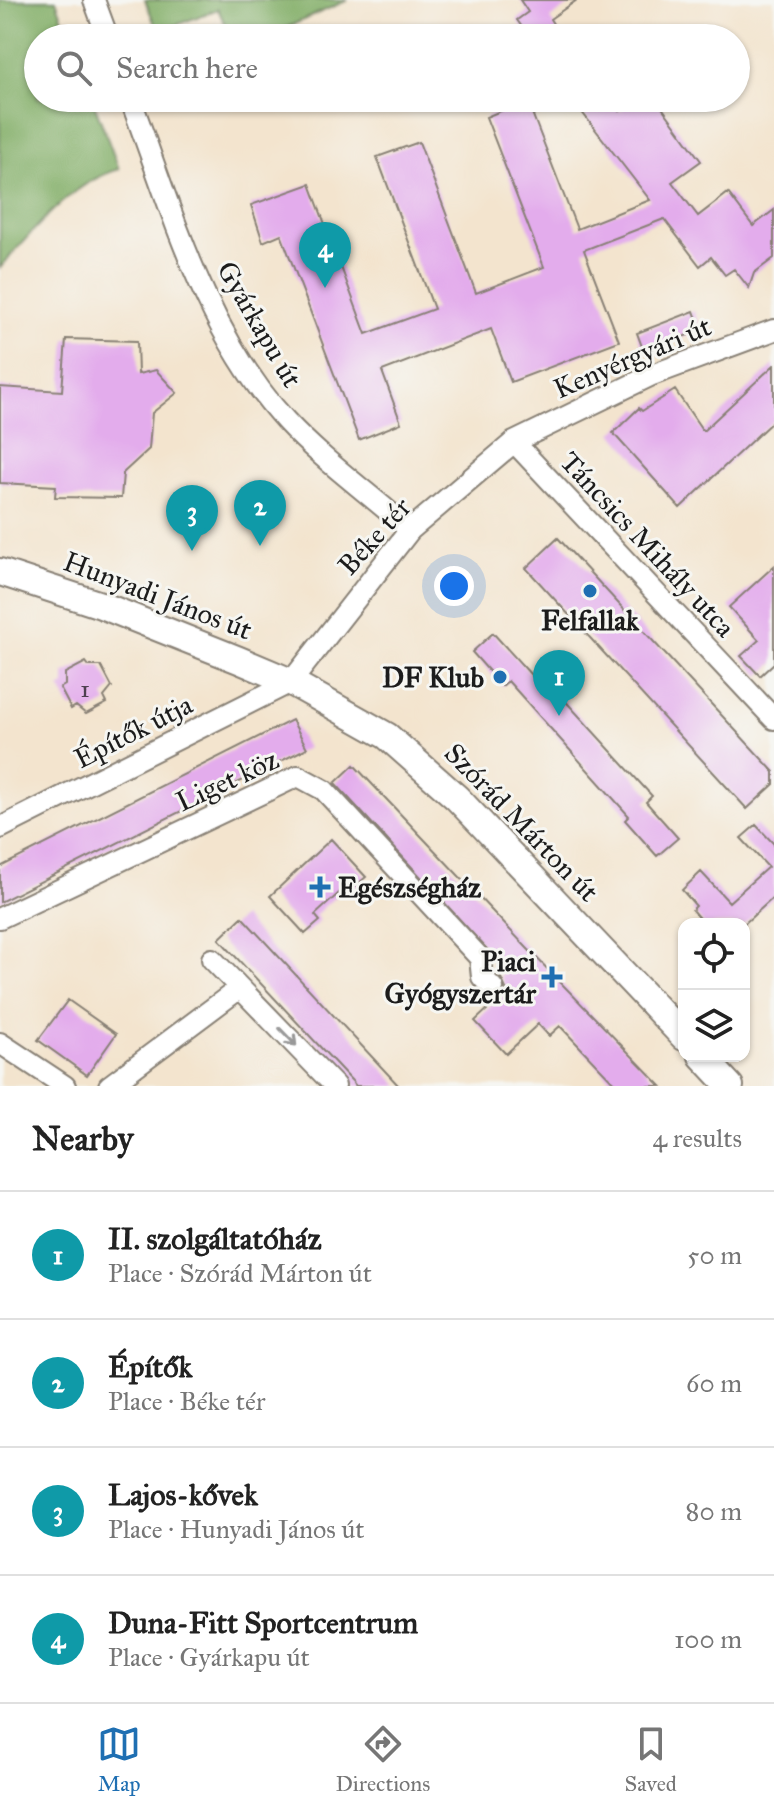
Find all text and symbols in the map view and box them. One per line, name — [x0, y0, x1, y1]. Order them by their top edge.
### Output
search box — [24, 24, 750, 112]
icon: search — [52, 46, 96, 90]
text: Search here — [116, 50, 258, 86]
pin: 4 — [299, 222, 351, 288]
street label: Gyárkapu út — [209, 255, 310, 394]
street label: Kenyérgyári út — [548, 309, 716, 406]
street label: Táncsics Mihály utca — [553, 444, 743, 644]
pin: 2 — [234, 480, 286, 546]
pin: 3 — [166, 485, 218, 551]
street label: Béke tér — [330, 490, 419, 582]
street label: Hunyadi János út — [59, 543, 257, 648]
your location — [434, 566, 474, 606]
marker: Felfallak — [581, 582, 599, 600]
place label: Felfallak — [541, 603, 640, 638]
pin: 1 — [533, 650, 585, 716]
place label: DF Klub — [382, 660, 484, 695]
marker: DF Klub — [491, 668, 509, 686]
house number: 1 — [80, 674, 90, 704]
street label: Építők útja — [68, 687, 198, 776]
street label: Szórád Márton út — [437, 736, 606, 909]
street label: Liget köz — [170, 742, 284, 819]
place label: Egészségház — [338, 870, 481, 905]
marker: Egészségház — [309, 876, 331, 898]
map controls — [678, 918, 750, 1062]
button: locate — [678, 918, 750, 990]
place label: Piaci Gyógyszertár — [385, 944, 536, 1011]
marker: Piaci Gyógyszertár — [543, 968, 561, 986]
button: layers — [678, 990, 750, 1062]
one-way arrow — [278, 1027, 297, 1046]
text: Nearby — [32, 1118, 134, 1159]
text: 4 results — [653, 1122, 742, 1154]
text: II. szolgáltatóház — [108, 1221, 322, 1257]
text: 1 — [53, 1239, 63, 1271]
text: 50 m — [687, 1239, 742, 1271]
text: Place · Szórád Márton út — [108, 1257, 372, 1289]
text: Építők — [108, 1349, 192, 1385]
text: 2 — [52, 1367, 64, 1399]
text: 60 m — [686, 1367, 742, 1399]
text: Place · Béke tér — [108, 1385, 266, 1417]
text: Lajos-kővek — [108, 1477, 258, 1513]
text: 3 — [53, 1495, 63, 1527]
text: 80 m — [686, 1495, 742, 1527]
text: Place · Hunyadi János út — [108, 1513, 364, 1545]
text: Duna-Fitt Sportcentrum — [108, 1605, 418, 1641]
text: 4 — [51, 1623, 65, 1655]
text: 100 m — [674, 1623, 742, 1655]
text: Place · Gyárkapu út — [108, 1641, 310, 1673]
tab: Map — [97, 1722, 141, 1797]
tab: Directions — [335, 1722, 430, 1797]
tab: Saved — [625, 1722, 677, 1797]

